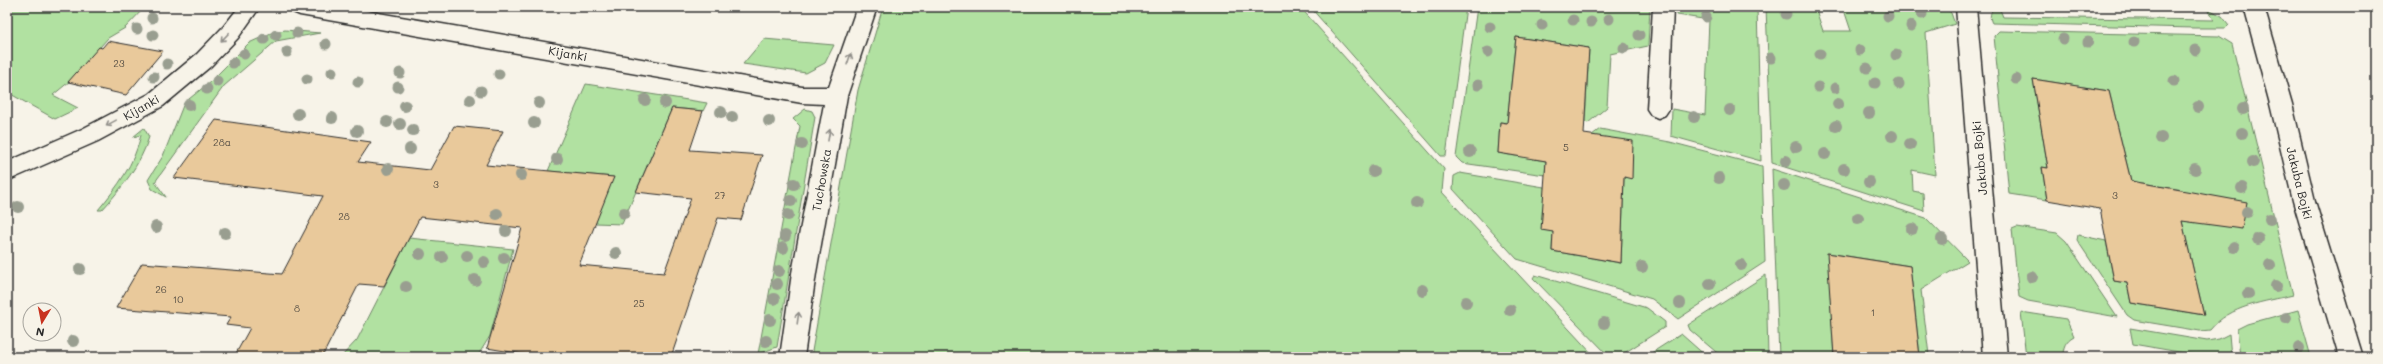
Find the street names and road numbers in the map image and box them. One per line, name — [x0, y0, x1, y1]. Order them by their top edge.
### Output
street label: Kijanki — [547, 42, 589, 64]
street label: Kijanki — [120, 90, 162, 124]
street label: Jakuba Bojki — [1968, 120, 1990, 196]
street label: Jakuba Bojki — [2283, 145, 2317, 221]
street label: Tuchowska — [808, 147, 834, 213]

